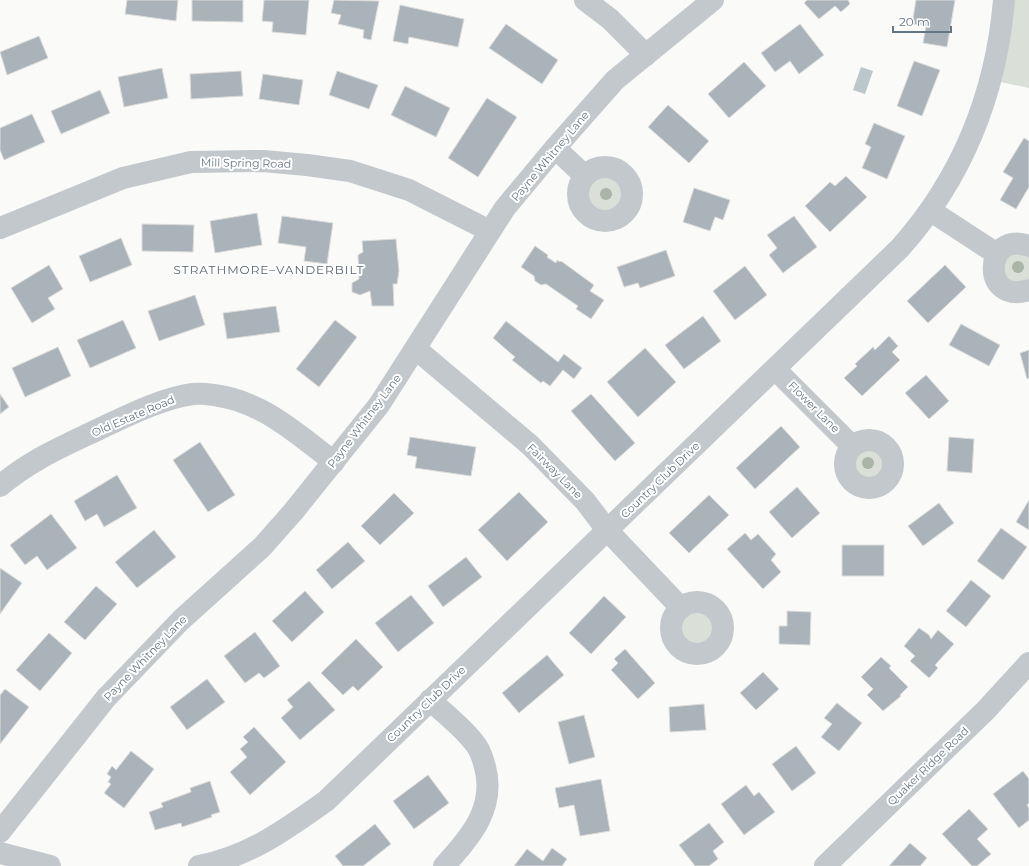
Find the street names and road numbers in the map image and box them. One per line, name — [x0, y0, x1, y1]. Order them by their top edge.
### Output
street label: Payne Whitney Lane — [508, 108, 592, 204]
street label: Mill Spring Road — [201, 155, 291, 171]
street label: Payne Whitney Lane — [324, 371, 404, 471]
street label: Flower Lane — [785, 378, 843, 436]
street label: Old Estate Road — [90, 392, 176, 440]
street label: Country Club Drive — [618, 439, 703, 521]
street label: Fairway Lane — [524, 440, 586, 502]
street label: Payne Whitney Lane — [100, 612, 190, 704]
street label: Country Club Drive — [384, 663, 469, 745]
street label: Quaker Ridge Road — [884, 724, 972, 808]

